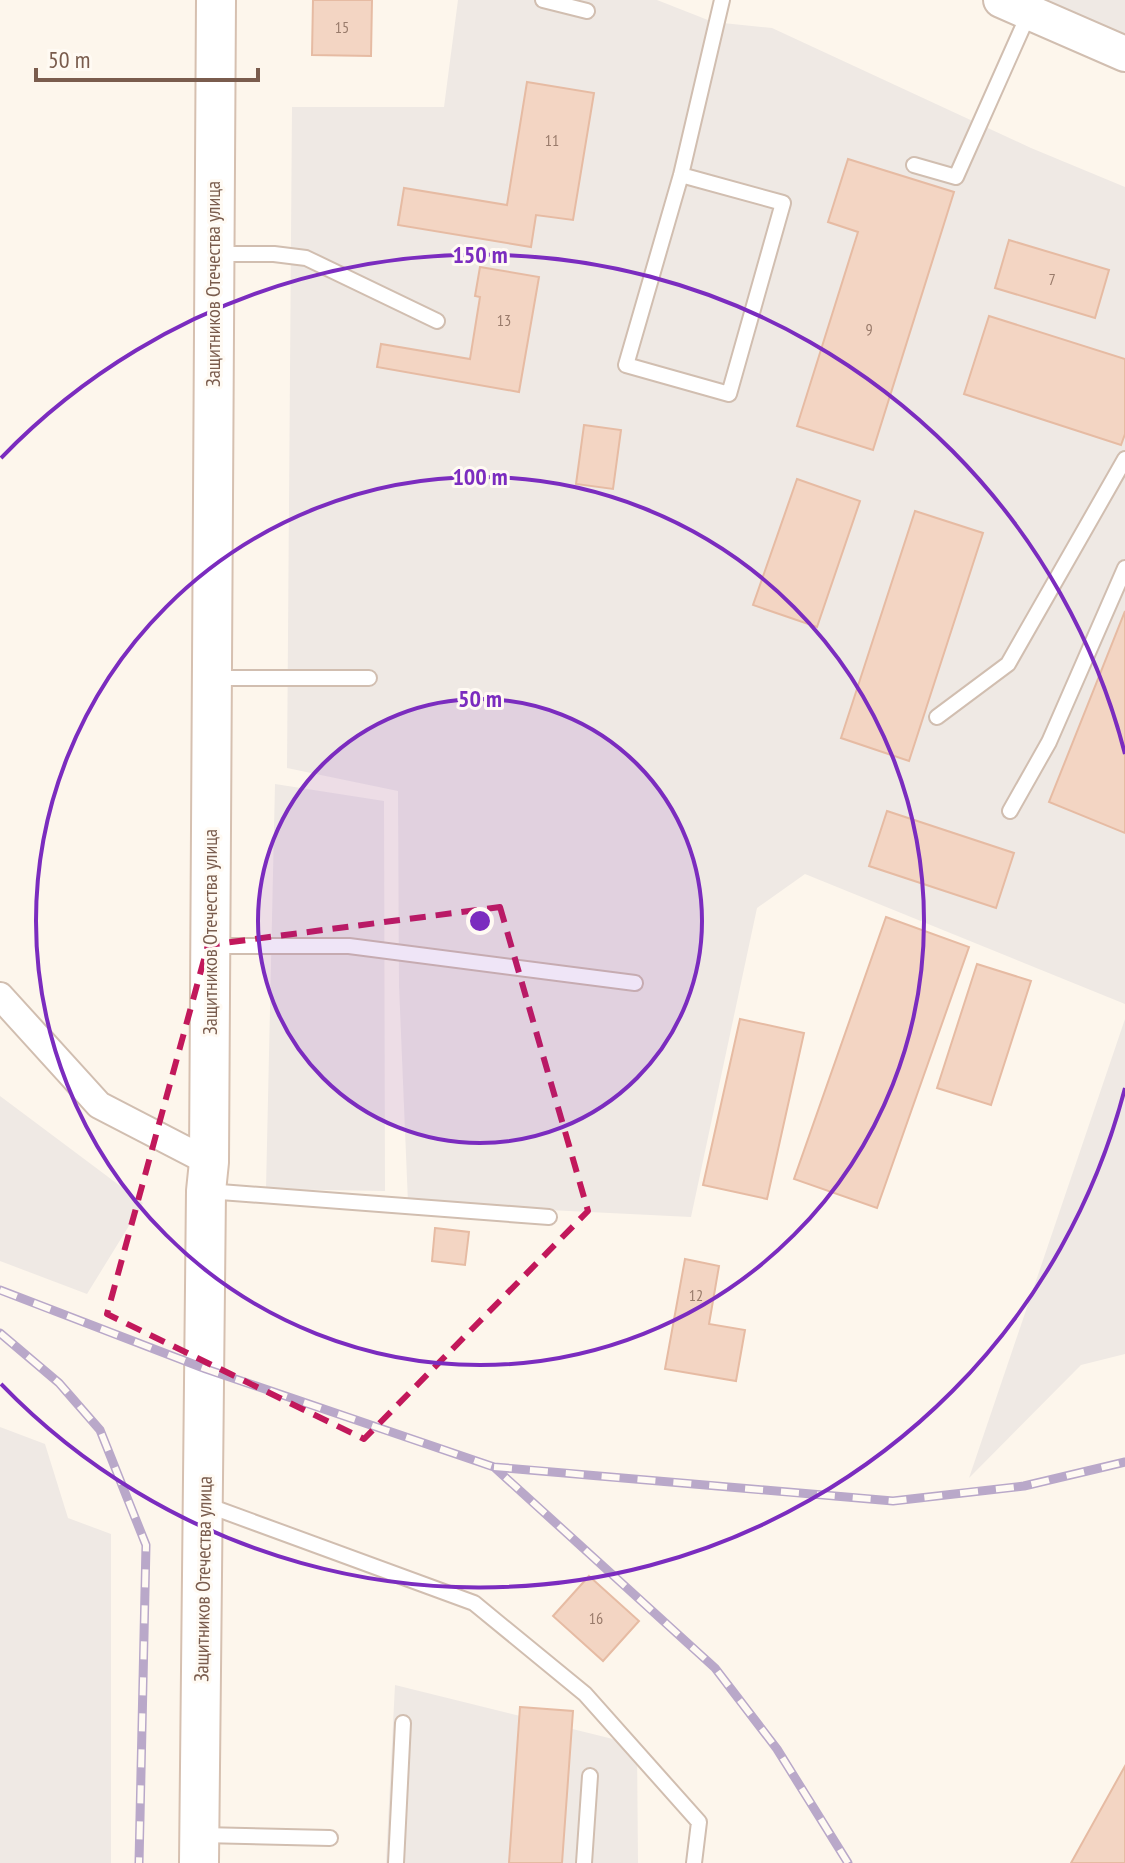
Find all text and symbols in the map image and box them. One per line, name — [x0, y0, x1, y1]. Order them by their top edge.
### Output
house number: 15 — [335, 17, 349, 37]
scale bar — [36, 32, 258, 82]
text: 50 m — [48, 44, 90, 75]
house number: 11 — [545, 130, 559, 150]
street label: Защитников Отечества улица — [200, 181, 226, 387]
text: 150 m — [452, 239, 508, 270]
house number: 7 — [1048, 269, 1056, 289]
house number: 13 — [497, 310, 511, 330]
house number: 9 — [865, 319, 873, 339]
text: 100 m — [452, 461, 508, 492]
text: 50 m — [458, 683, 502, 714]
street label: Защитников Отечества улица — [197, 829, 223, 1035]
centre of rings — [466, 907, 494, 935]
house number: 12 — [689, 1285, 703, 1305]
street label: Защитников Отечества улица — [188, 1476, 218, 1682]
house number: 16 — [589, 1608, 603, 1628]

